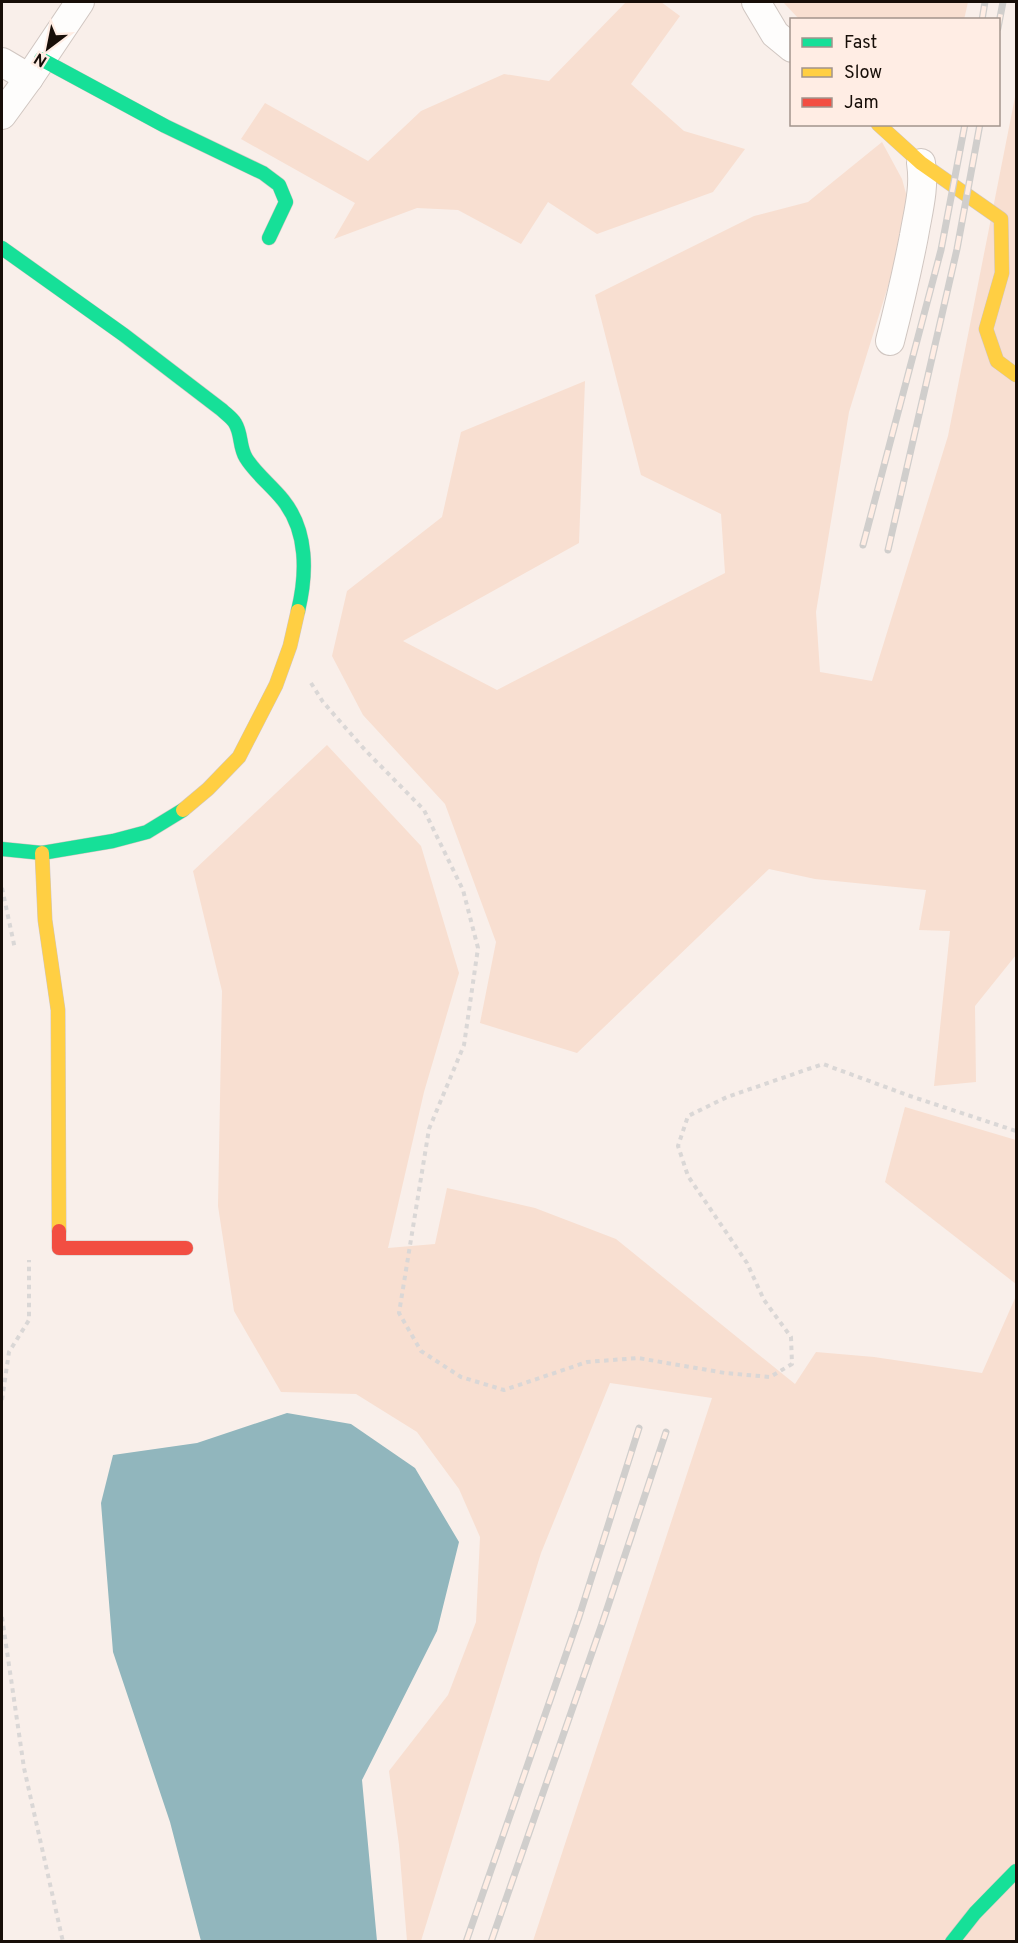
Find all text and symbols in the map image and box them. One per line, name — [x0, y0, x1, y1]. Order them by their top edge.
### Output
north arrow — [18, 18, 78, 78]
legend — [790, 18, 1000, 126]
text: Fast — [844, 32, 877, 55]
text: N — [31, 47, 51, 71]
text: Slow — [844, 62, 882, 85]
text: Jam — [844, 92, 879, 115]

